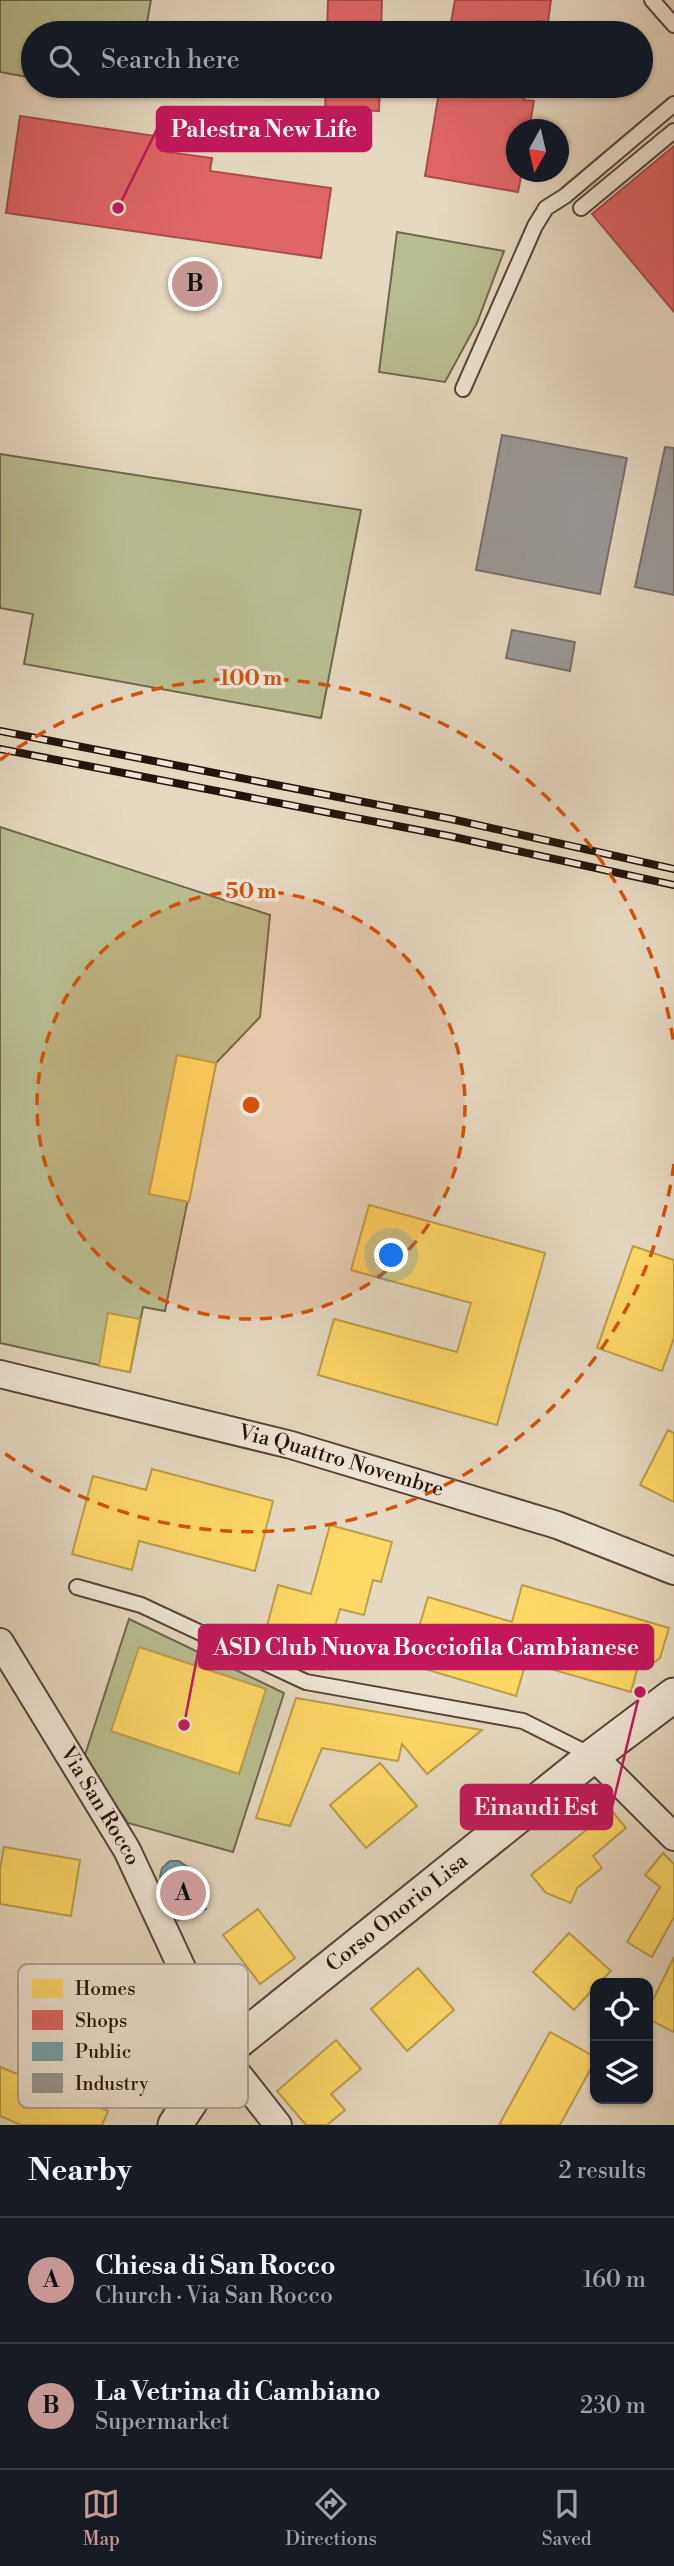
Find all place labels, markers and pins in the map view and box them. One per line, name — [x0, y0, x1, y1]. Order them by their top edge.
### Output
callout: Palestra New Life — [157, 107, 371, 151]
pin: B — [172, 258, 218, 310]
centre of rings — [239, 1093, 263, 1117]
callout: ASD Club Nuova Bocciofila Cambianese — [199, 1625, 653, 1669]
callout: Einaudi Est — [461, 1785, 612, 1829]
pin: A — [160, 1867, 206, 1919]

